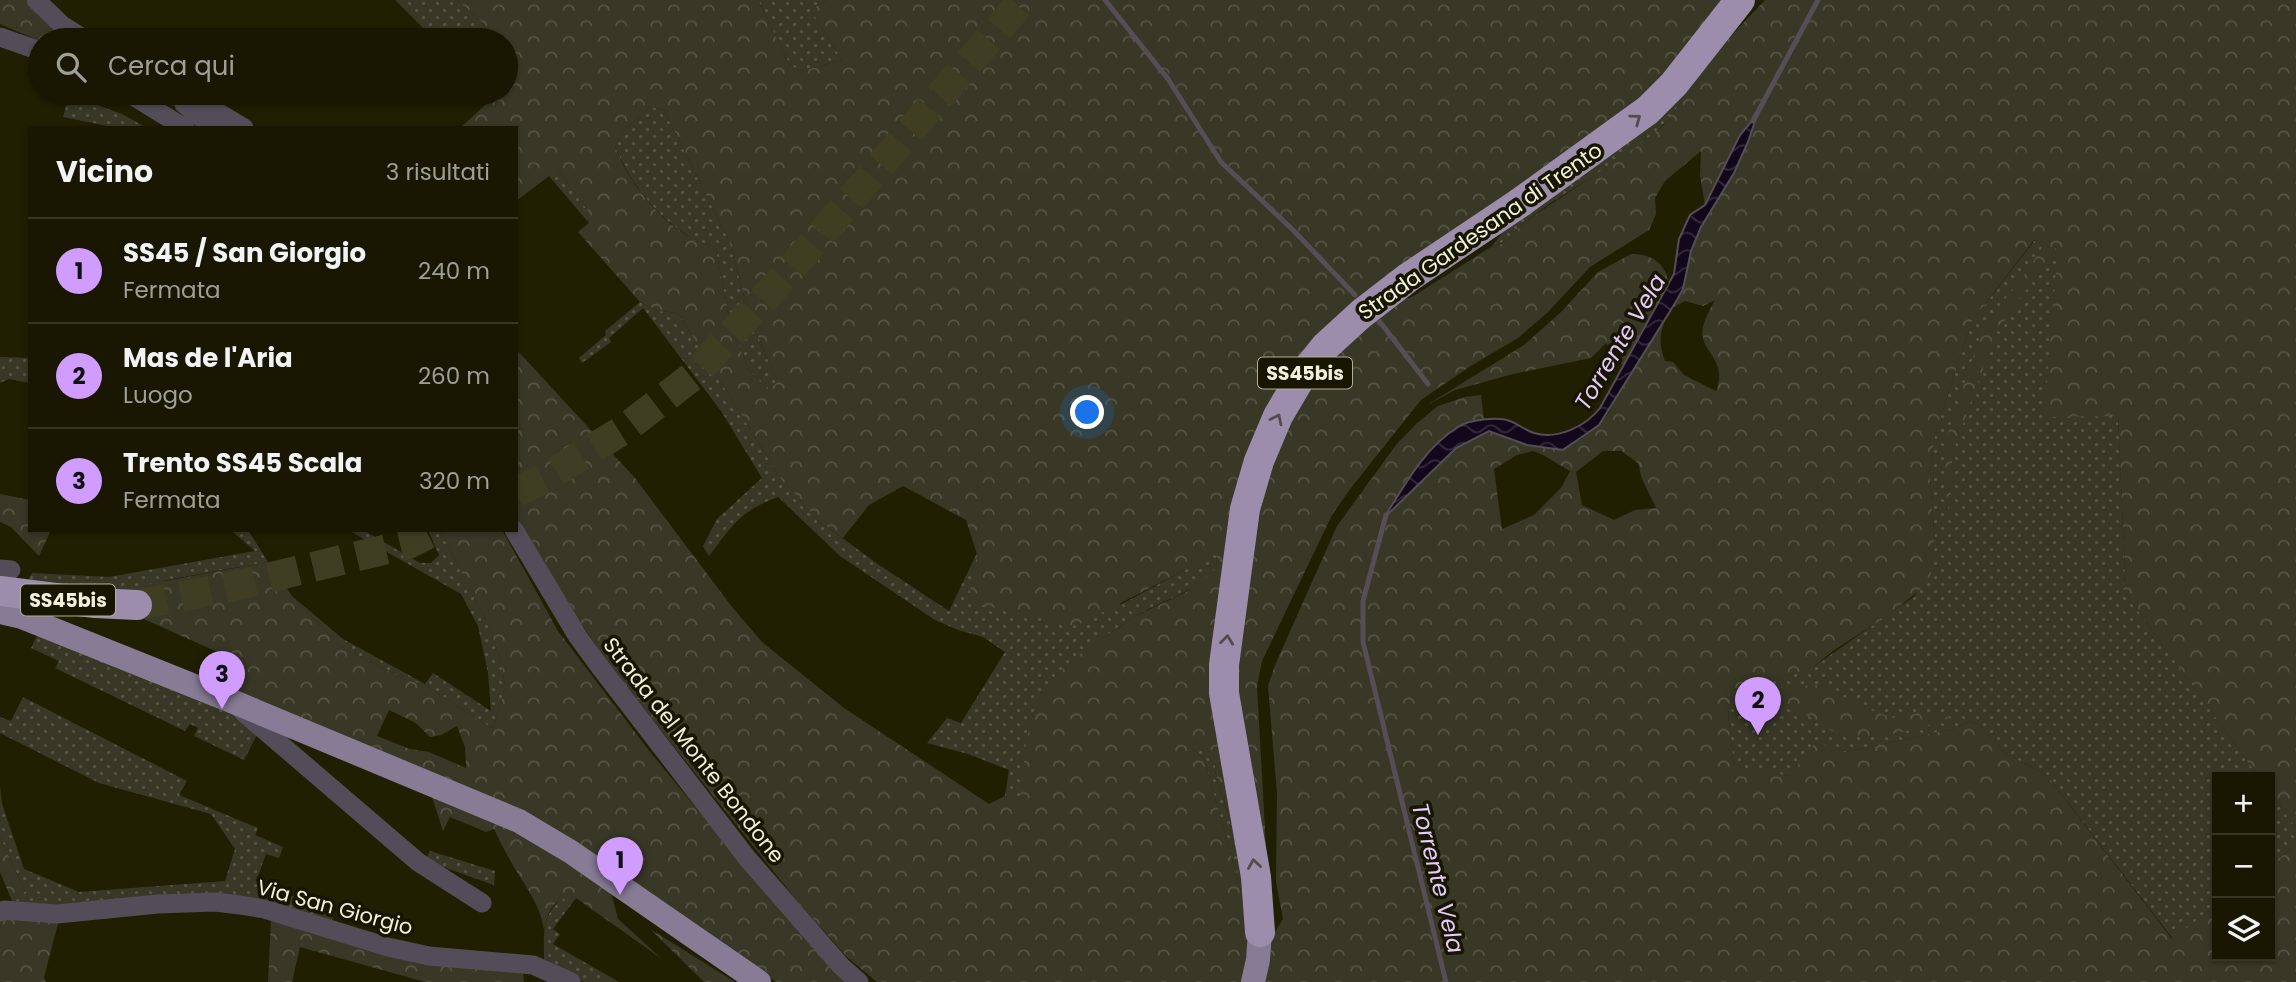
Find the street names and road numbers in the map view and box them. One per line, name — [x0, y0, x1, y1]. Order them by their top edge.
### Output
street label: Strada Gardesana di Trento — [1352, 135, 1608, 327]
road number: SS45bis — [1258, 358, 1352, 388]
road number: SS45bis — [21, 584, 115, 615]
street label: Strada del Monte Bondone — [597, 631, 791, 869]
street label: Via San Giorgio — [254, 872, 416, 942]

